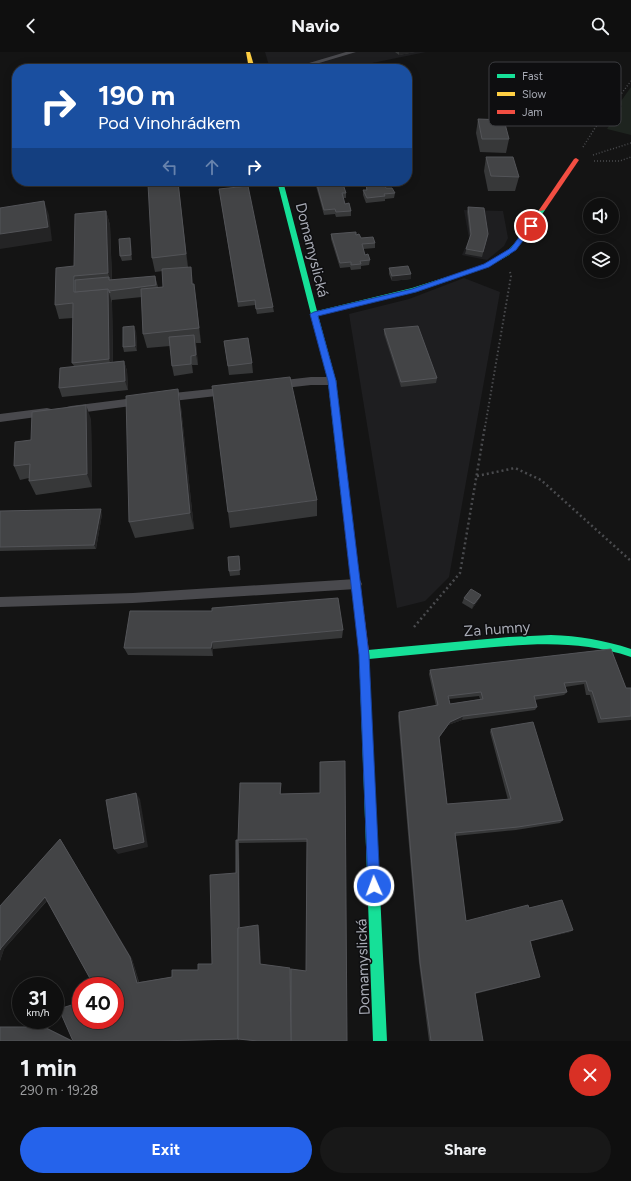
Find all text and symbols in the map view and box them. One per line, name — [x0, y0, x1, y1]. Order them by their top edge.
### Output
icon: back — [20, 15, 42, 37]
text: Navio — [291, 15, 340, 37]
icon: search — [589, 15, 611, 37]
legend — [489, 62, 621, 126]
text: Fast — [522, 70, 543, 83]
text: 190 m — [98, 78, 175, 112]
icon: right — [32, 80, 84, 132]
text: Slow — [522, 88, 546, 101]
text: Jam — [522, 106, 543, 119]
text: Pod Vinohrádkem — [98, 112, 240, 134]
icon: left — [159, 156, 181, 178]
icon: ahead — [201, 156, 223, 178]
icon: right — [243, 156, 265, 178]
map controls — [583, 198, 619, 278]
button: sound — [583, 198, 619, 234]
street label: Domamyslická — [292, 201, 332, 299]
pin — [514, 209, 548, 243]
icon: arrive — [520, 215, 542, 237]
button: layers — [583, 242, 619, 278]
street label: Za humny — [463, 618, 531, 640]
position arrow — [353, 865, 395, 907]
street label: Domamyslická — [352, 918, 374, 1016]
speed limit sign: 40 — [72, 977, 124, 1029]
text: 31 — [28, 986, 48, 1010]
text: km/h — [27, 1006, 49, 1019]
text: 1 min — [20, 1053, 77, 1082]
button: close — [569, 1054, 611, 1096]
text: 290 m · 19:28 — [20, 1083, 98, 1098]
button: Exit — [20, 1127, 312, 1173]
button: Share — [320, 1127, 611, 1173]

